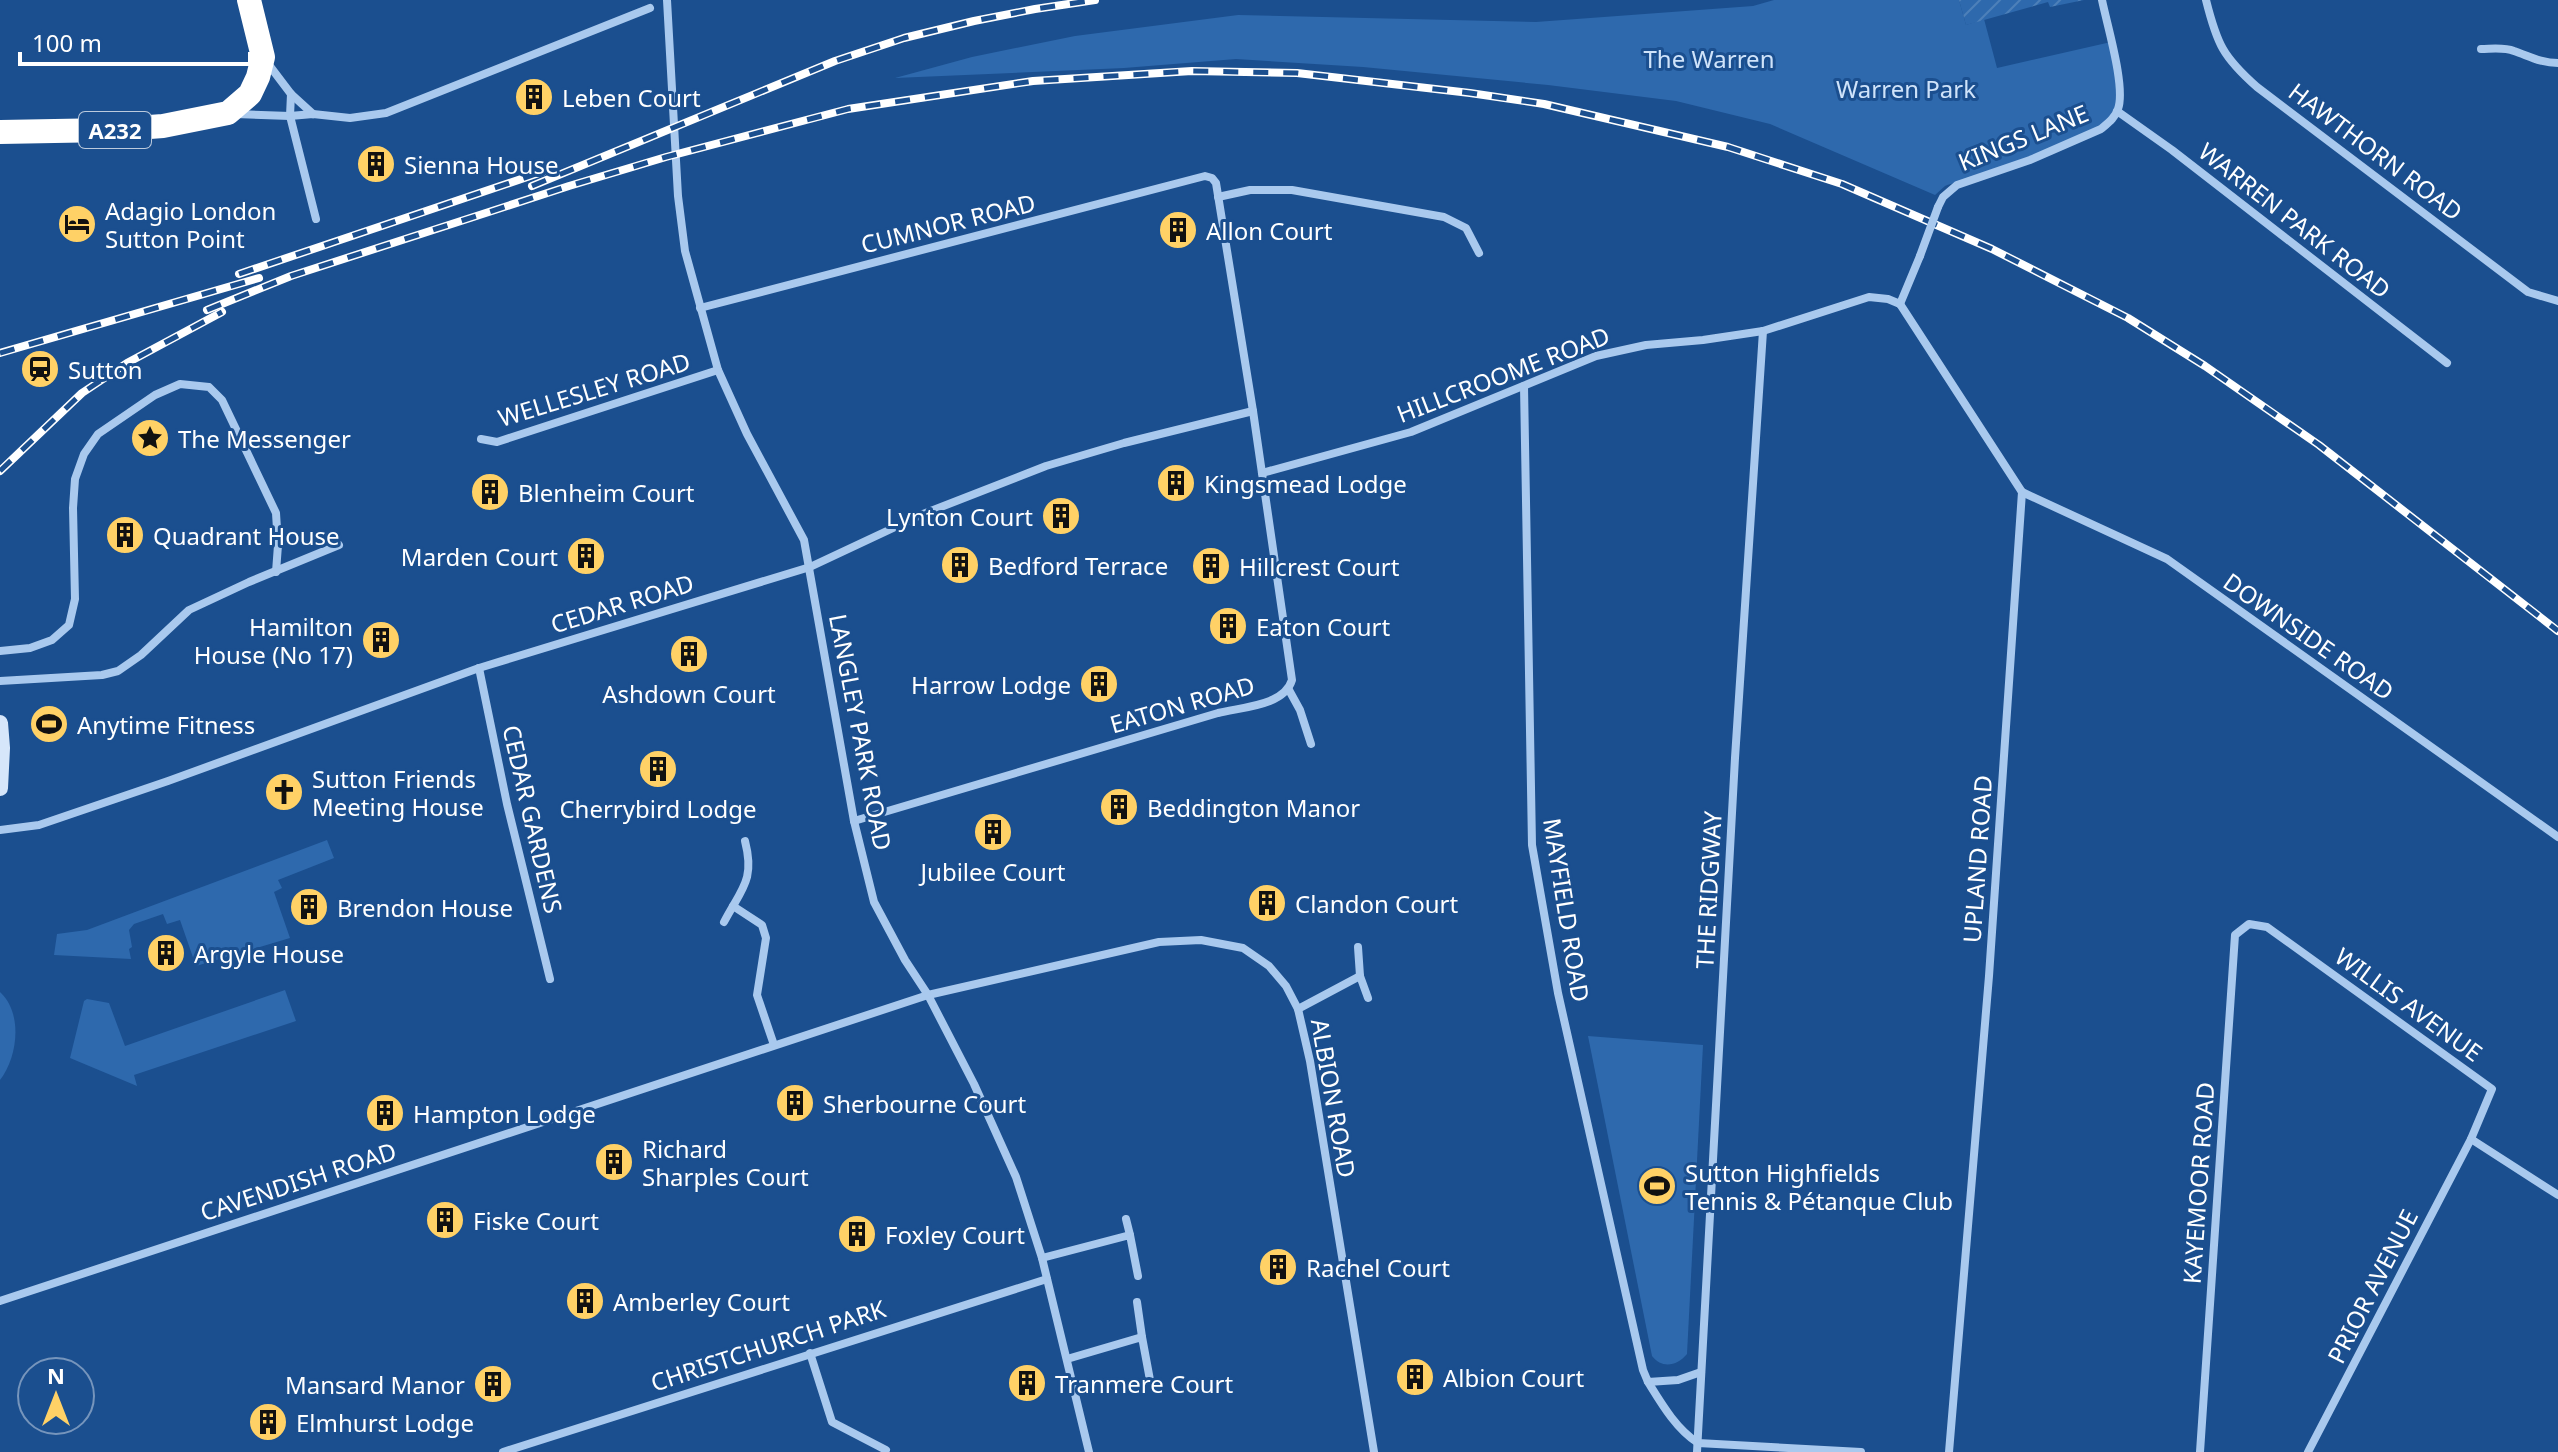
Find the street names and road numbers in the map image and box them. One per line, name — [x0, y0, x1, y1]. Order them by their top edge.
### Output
street label: HAWTHORN ROAD — [2282, 75, 2470, 227]
street label: KINGS LANE — [1953, 96, 2093, 178]
road number: A232 — [79, 112, 151, 148]
street label: WARREN PARK ROAD — [2192, 135, 2398, 305]
street label: CUMNOR ROAD — [857, 185, 1039, 261]
street label: HILLCROOME ROAD — [1392, 318, 1614, 430]
street label: WELLESLEY ROAD — [494, 344, 694, 434]
street label: DOWNSIDE ROAD — [2217, 565, 2401, 707]
street label: CEDAR ROAD — [546, 566, 698, 640]
street label: LANGLEY PARK ROAD — [822, 611, 900, 853]
street label: EATON ROAD — [1106, 668, 1258, 740]
street label: CEDAR GARDENS — [495, 722, 571, 916]
street label: UPLAND ROAD — [1955, 774, 1999, 944]
street label: THE RIDGWAY — [1687, 810, 1729, 970]
street label: MAYFIELD ROAD — [1536, 816, 1598, 1004]
street label: WILLIS AVENUE — [2329, 939, 2489, 1069]
street label: ALBION ROAD — [1304, 1016, 1364, 1180]
street label: KAYEMOOR ROAD — [2174, 1081, 2222, 1285]
street label: CAVENDISH ROAD — [196, 1134, 400, 1228]
street label: PRIOR AVENUE — [2319, 1203, 2425, 1369]
street label: CHRISTCHURCH PARK — [646, 1291, 890, 1399]

